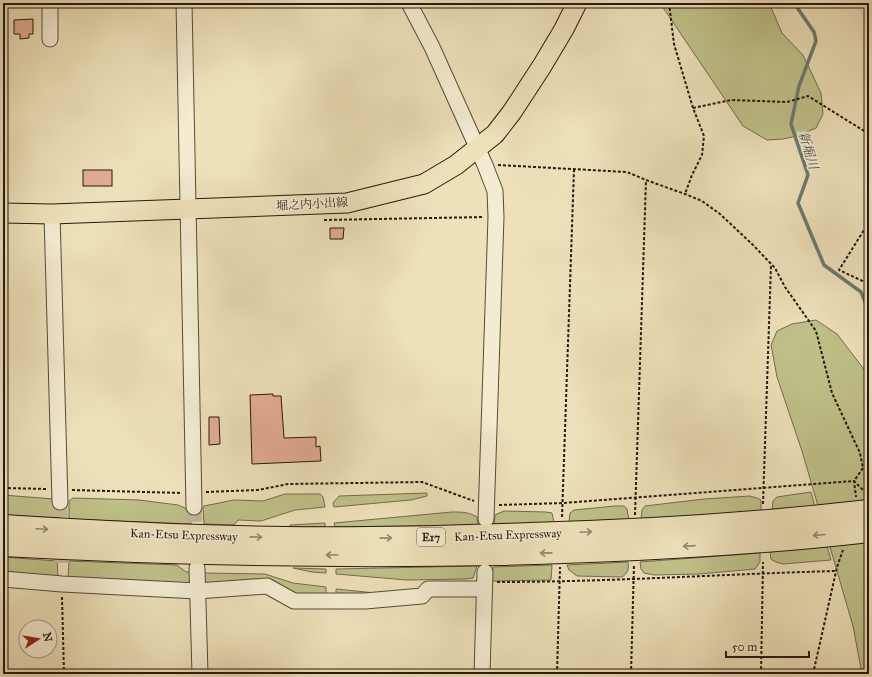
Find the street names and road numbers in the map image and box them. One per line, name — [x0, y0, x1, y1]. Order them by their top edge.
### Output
street label: 堀之内小出線 — [276, 195, 348, 213]
street label: Kan-Etsu Expressway — [130, 526, 238, 544]
street label: Kan-Etsu Expressway — [454, 526, 562, 544]
road number: E17 — [417, 528, 445, 546]

